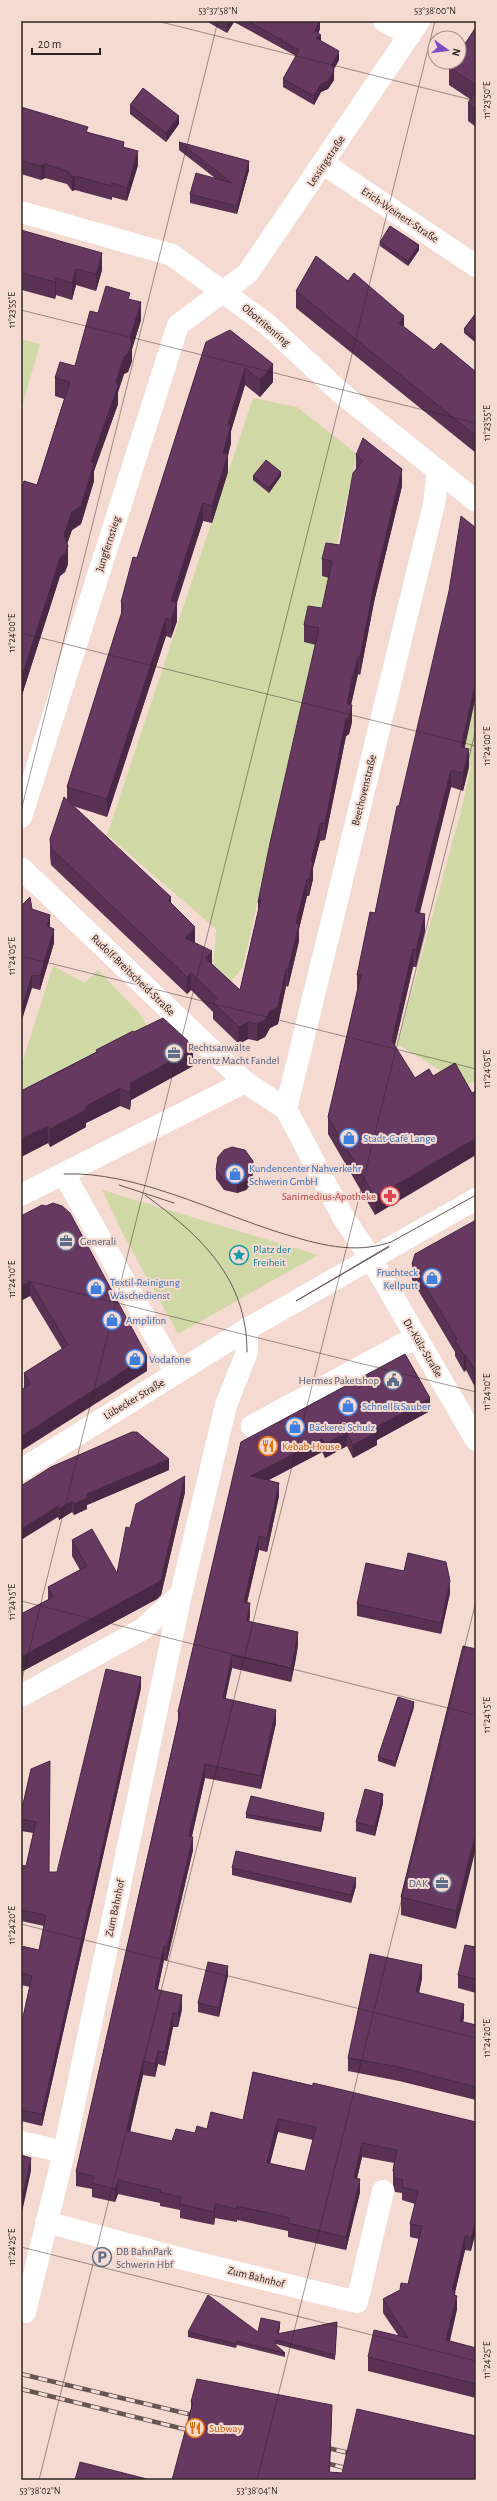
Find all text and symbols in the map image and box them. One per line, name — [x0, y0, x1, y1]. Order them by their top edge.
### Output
text: 53°37'58"N — [198, 6, 238, 16]
text: 53°38'00"N — [414, 6, 456, 16]
scale bar — [32, 30, 100, 56]
north arrow — [427, 30, 467, 70]
text: 20 m — [38, 38, 61, 50]
text: N — [450, 47, 462, 57]
text: 11°23'50"E — [482, 81, 492, 119]
street label: Lessingstraße — [305, 134, 347, 188]
street label: Erich-Weinert-Straße — [359, 185, 441, 245]
text: 11°23'55"E — [7, 292, 17, 328]
street label: Obotritenring — [240, 302, 293, 349]
text: 11°23'55"E — [482, 405, 492, 441]
street label: Jungfernstieg — [94, 514, 122, 573]
text: 11°24'00"E — [7, 613, 17, 653]
text: 11°24'00"E — [482, 726, 492, 766]
street label: Beethovenstraße — [350, 753, 378, 827]
street label: Rudolf-Breitscheid-Straße — [89, 932, 177, 1018]
text: 11°24'05"E — [7, 937, 17, 975]
office icon: Rechtsanwälte Lorentz Macht Fandel — [163, 1042, 185, 1064]
place label: Rechtsanwälte Lorentz Macht Fandel — [188, 1042, 279, 1066]
text: 11°24'05"E — [482, 1050, 492, 1088]
shop icon: Stadt-Café Lange — [338, 1127, 360, 1149]
place label: Stadt-Café Lange — [363, 1133, 436, 1144]
shop icon: Kundencenter Nahverkehr Schwerin GmbH — [224, 1163, 246, 1185]
place label: Kundencenter Nahverkehr Schwerin GmbH — [249, 1163, 362, 1187]
pharmacy icon: Sanimedius-Apotheke — [379, 1185, 401, 1207]
place label: Sanimedius-Apotheke — [282, 1191, 376, 1202]
office icon: Generali — [55, 1230, 77, 1252]
place label: Generali — [80, 1236, 116, 1247]
place icon: Platz der Freiheit — [228, 1244, 250, 1266]
place label: Platz der Freiheit — [253, 1244, 291, 1268]
text: 11°24'10"E — [7, 1260, 17, 1298]
place label: Fruchteck Kellputt — [377, 1267, 418, 1291]
shop icon: Fruchteck Kellputt — [421, 1267, 443, 1289]
shop icon: Textil-Reinigung Wäschedienst — [85, 1277, 107, 1299]
place label: Textil-Reinigung Wäschedienst — [110, 1277, 181, 1301]
shop icon: Amplifon — [101, 1309, 123, 1331]
place label: Amplifon — [126, 1315, 166, 1326]
street label: Dr.-Külz-Straße — [401, 1317, 445, 1379]
shop icon: Vodafone — [124, 1348, 146, 1370]
place label: Vodafone — [149, 1354, 190, 1365]
public building icon: Hermes Paketshop — [382, 1369, 404, 1391]
text: 11°24'10"E — [482, 1373, 492, 1411]
place label: Hermes Paketshop — [299, 1375, 379, 1386]
street label: Lübecker Straße — [102, 1377, 166, 1421]
shop icon: Schnell&Sauber — [337, 1395, 359, 1417]
place label: Schnell&Sauber — [362, 1401, 431, 1412]
shop icon: Bäckerei Schulz — [284, 1416, 306, 1438]
place label: Bäckerei Schulz — [309, 1422, 375, 1433]
restaurant icon: Kebab-House — [257, 1435, 279, 1457]
place label: Kebab-House — [282, 1441, 340, 1452]
text: 11°24'15"E — [7, 1584, 17, 1620]
text: 11°24'15"E — [482, 1697, 492, 1733]
office icon: DAK — [431, 1872, 453, 1894]
street label: Zum Bahnhof — [104, 1878, 127, 1938]
place label: DAK — [409, 1878, 429, 1889]
text: 11°24'20"E — [7, 1906, 17, 1944]
text: 11°24'20"E — [482, 2019, 492, 2057]
text: 11°24'25"E — [7, 2228, 17, 2266]
parking icon: DB BahnPark Schwerin Hbf — [91, 2246, 113, 2268]
place label: DB BahnPark Schwerin Hbf — [116, 2246, 174, 2270]
street label: Zum Bahnhof — [226, 2265, 286, 2290]
text: 11°24'25"E — [482, 2341, 492, 2379]
restaurant icon: Subway — [184, 2417, 206, 2439]
place label: Subway — [209, 2423, 242, 2434]
text: 53°38'02"N — [19, 2486, 61, 2496]
text: 53°38'04"N — [236, 2486, 278, 2496]

